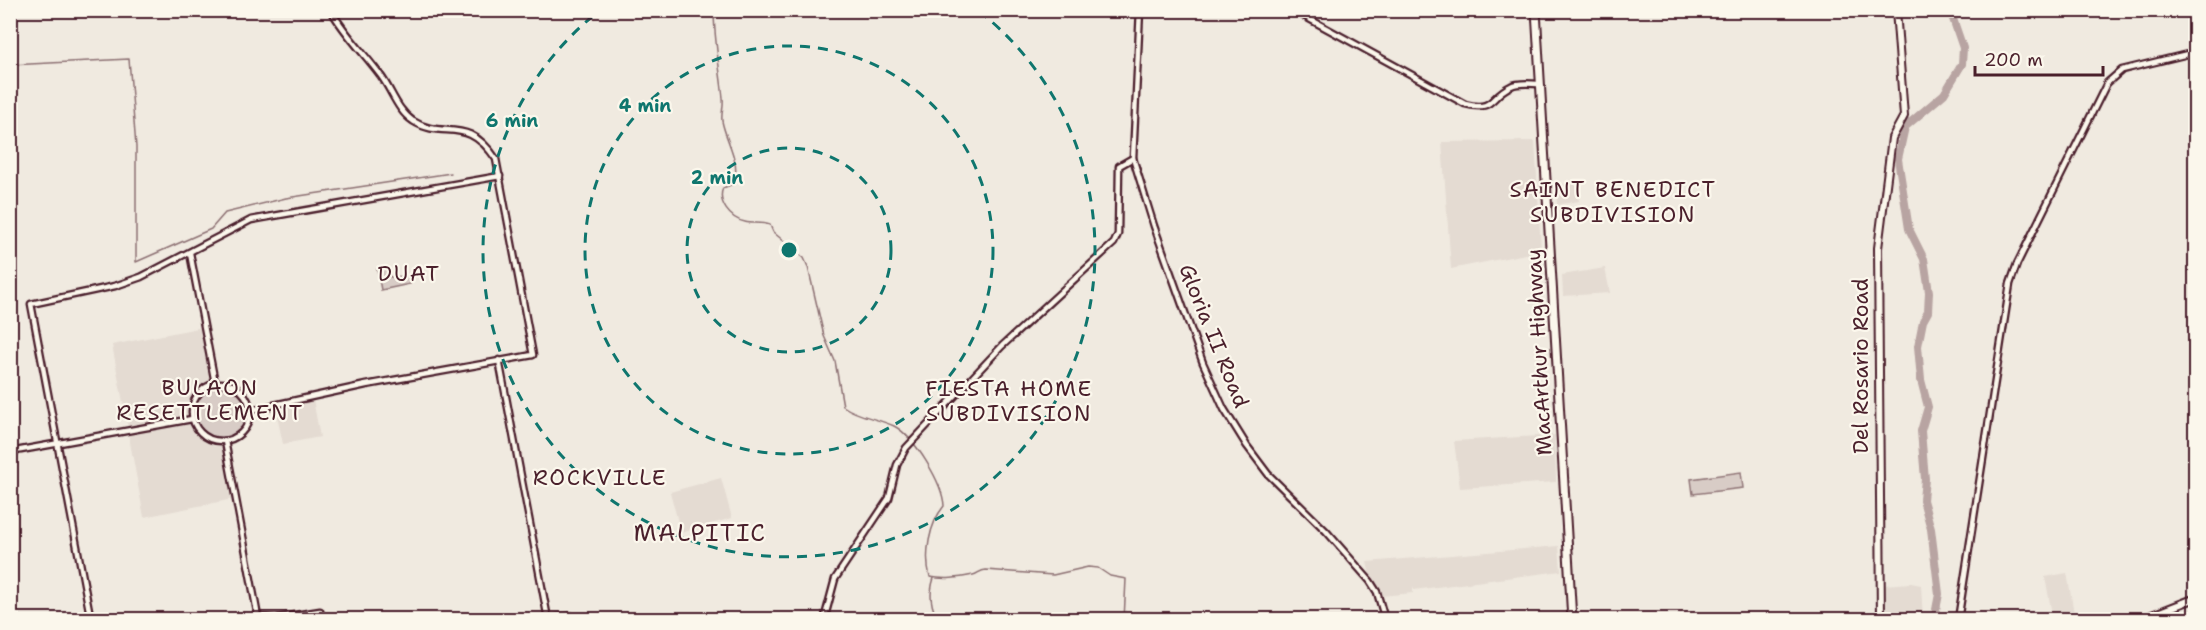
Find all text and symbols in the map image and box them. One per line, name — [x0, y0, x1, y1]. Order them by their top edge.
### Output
scale bar — [1975, 39, 2102, 77]
text: 200 m — [1984, 48, 2043, 72]
text: 4 min — [619, 94, 671, 118]
text: 6 min — [486, 109, 538, 133]
text: 2 min — [691, 166, 743, 190]
district label: SAINT BENEDICT SUBDIVISION — [1509, 175, 1717, 229]
centre of rings — [779, 240, 799, 260]
street label: MacArthur Highway — [1520, 248, 1558, 456]
district label: DUAT — [377, 259, 441, 288]
street label: Gloria II Road — [1172, 260, 1256, 412]
street label: Del Rosario Road — [1847, 278, 1875, 454]
district label: BULAON RESETTLEMENT — [116, 373, 304, 427]
district label: FIESTA HOME SUBDIVISION — [925, 374, 1093, 428]
district label: ROCKVILLE — [533, 463, 667, 492]
district label: MALPITIC — [633, 517, 767, 549]

